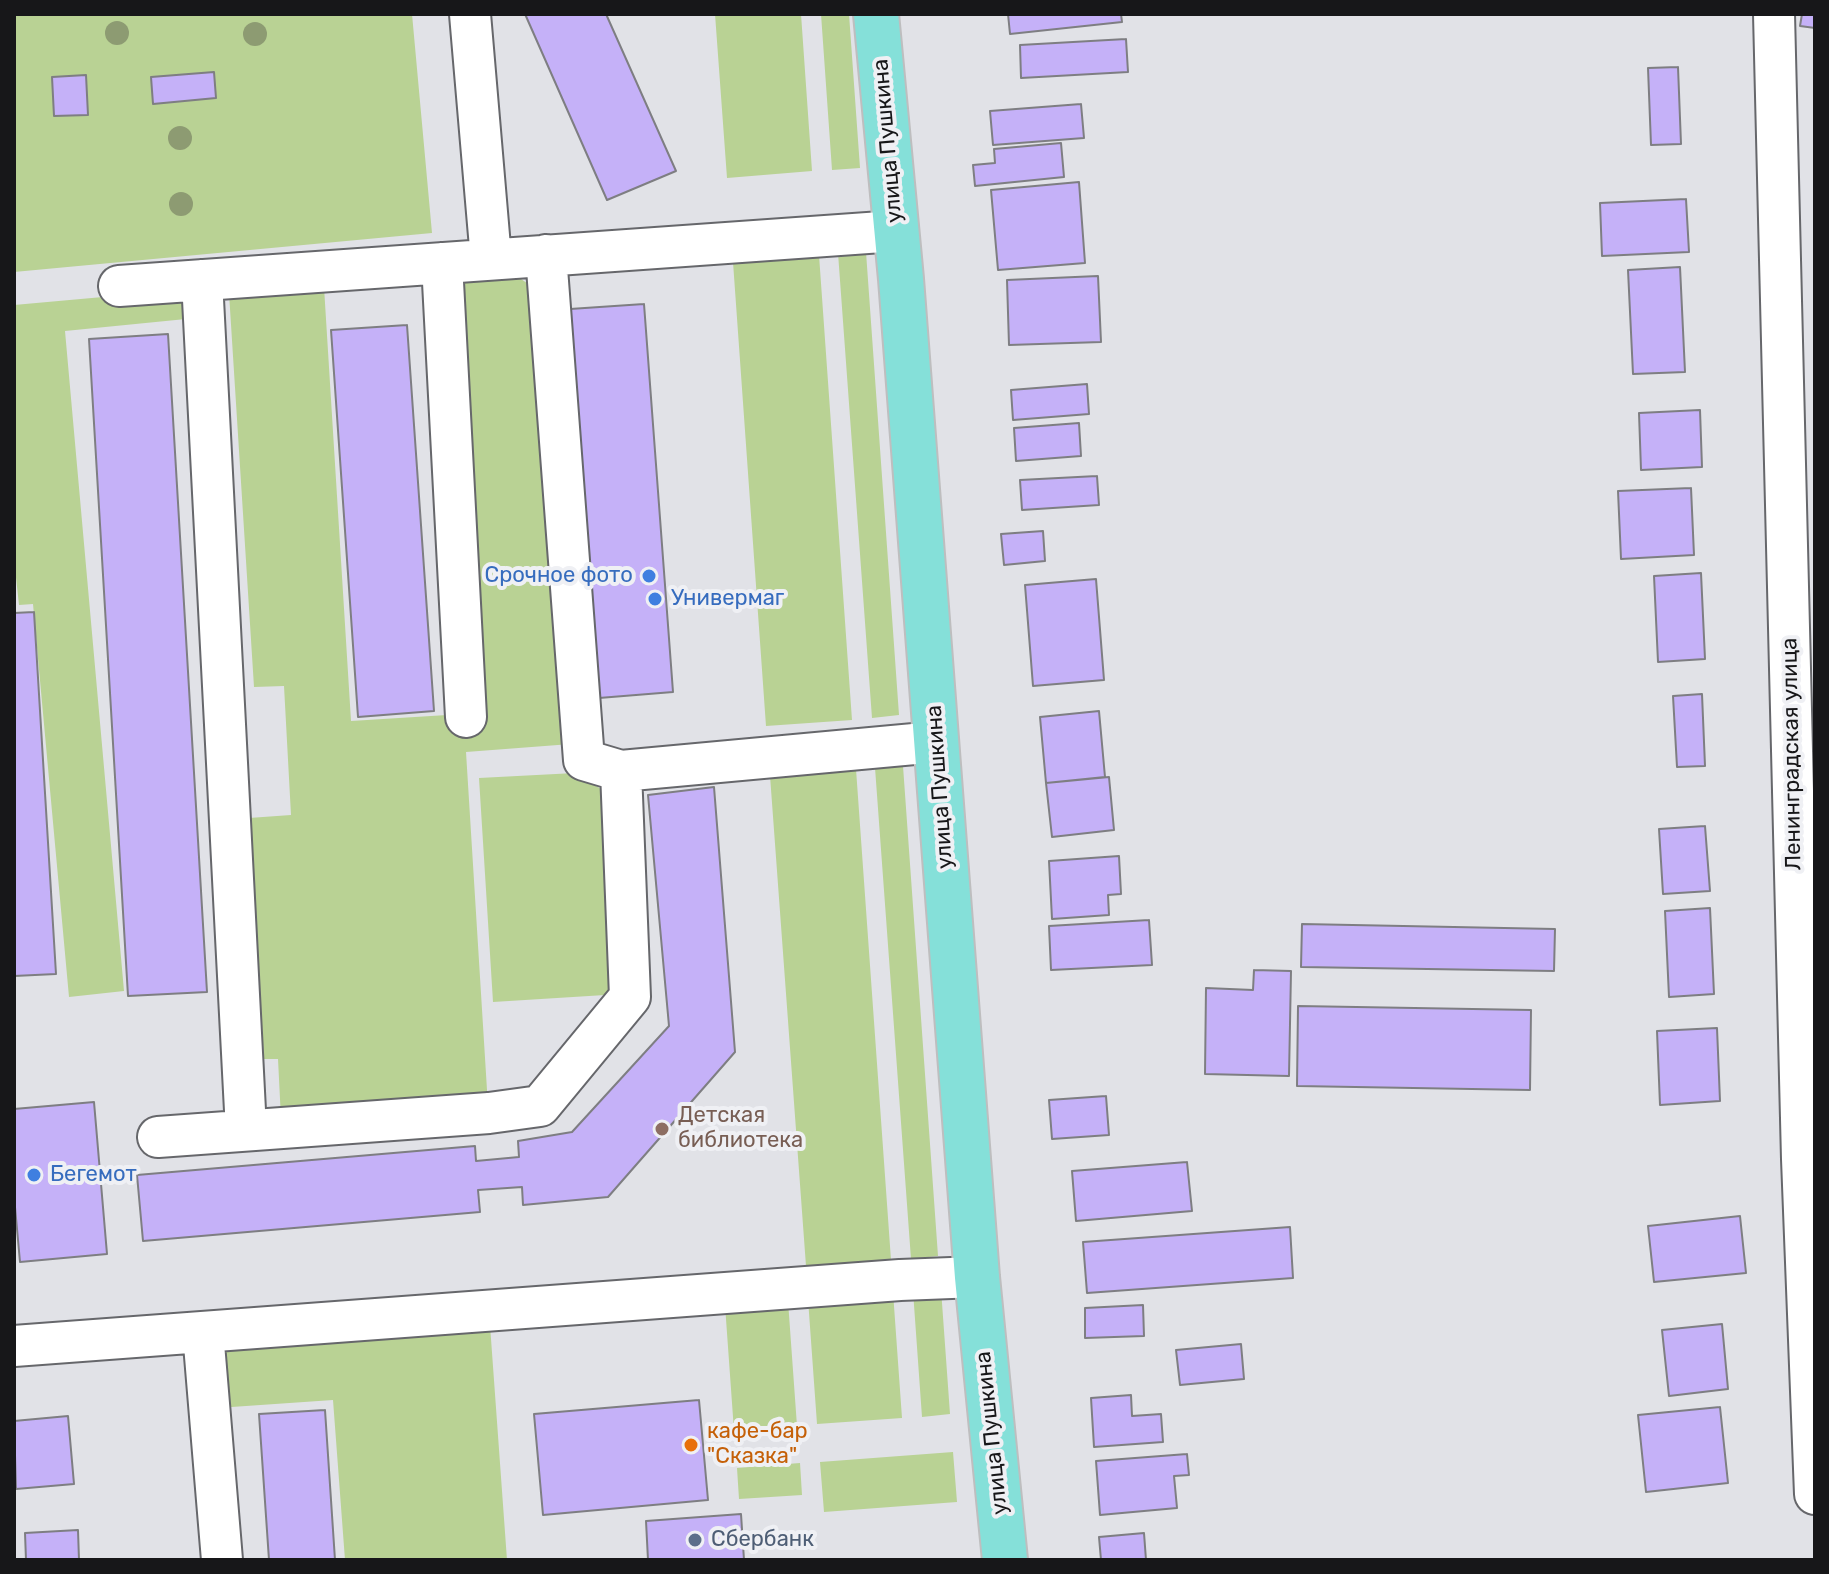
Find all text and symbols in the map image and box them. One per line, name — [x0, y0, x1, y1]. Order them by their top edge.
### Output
street label: улица Пушкина — [868, 58, 908, 224]
place label: Срочное фото — [484, 563, 633, 589]
marker: Срочное фото — [640, 567, 658, 585]
place label: Универмаг — [671, 586, 784, 612]
marker: Универмаг — [646, 590, 664, 608]
street label: Ленинградская улица — [1777, 637, 1807, 871]
street label: улица Пушкина — [921, 704, 959, 870]
place label: Детская библиотека — [678, 1103, 803, 1154]
marker: Детская библиотека — [653, 1120, 671, 1138]
place label: Бегемот — [50, 1162, 137, 1188]
marker: Бегемот — [25, 1166, 43, 1184]
street label: улица Пушкина — [970, 1350, 1014, 1516]
place label: кафе-бар "Сказка" — [707, 1419, 808, 1470]
marker: кафе-бар "Сказка" — [682, 1436, 700, 1454]
place label: Сбербанк — [711, 1527, 814, 1553]
marker: Сбербанк — [686, 1531, 704, 1549]

